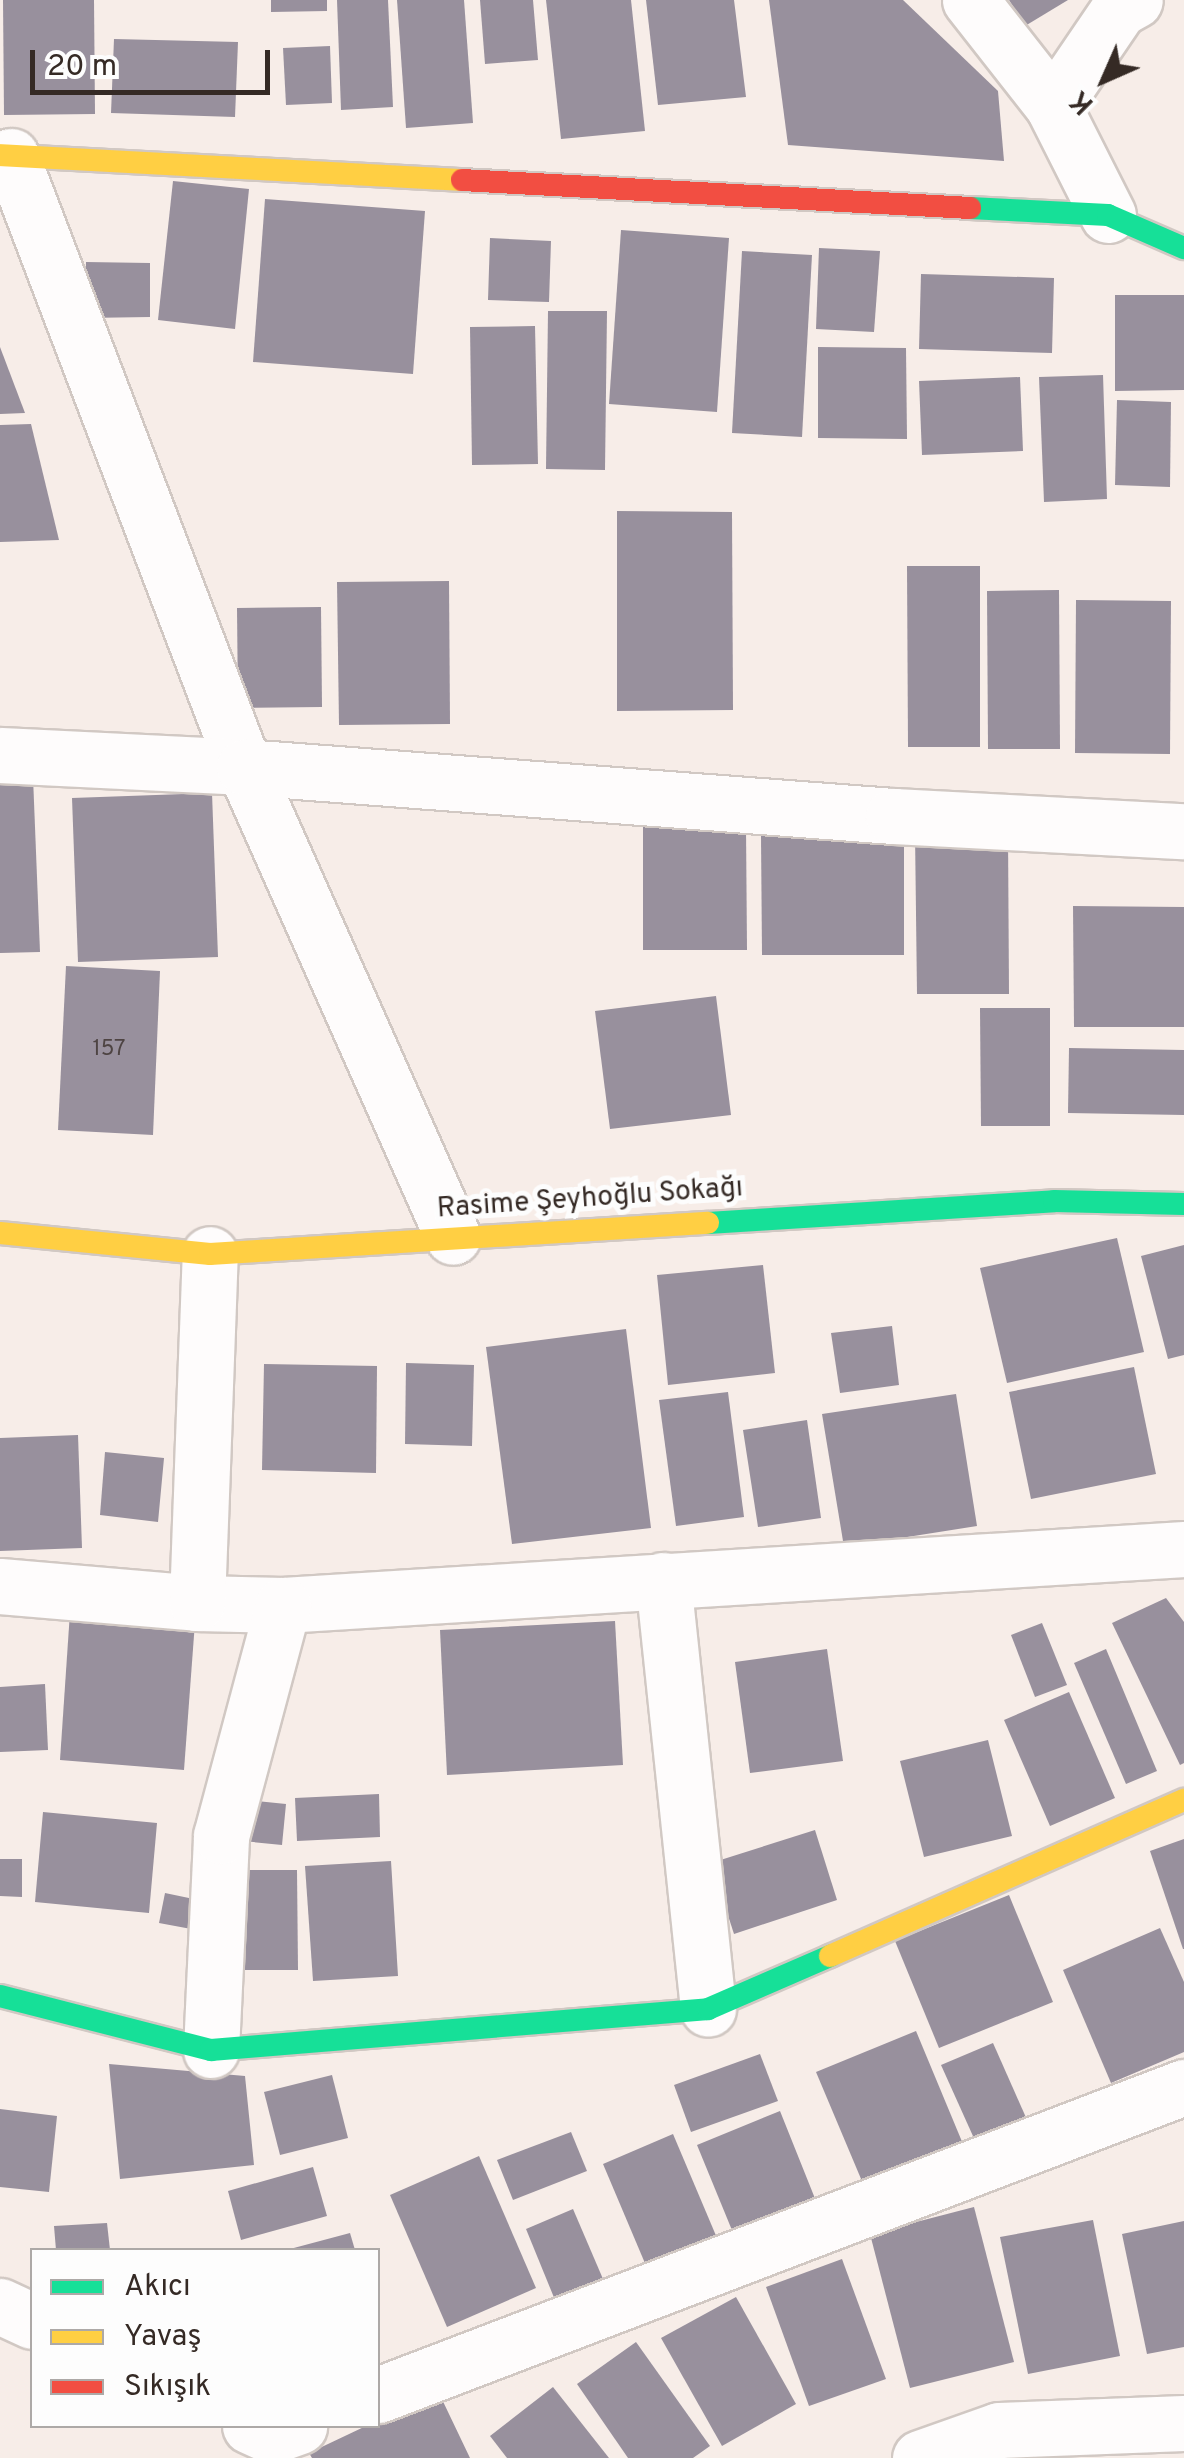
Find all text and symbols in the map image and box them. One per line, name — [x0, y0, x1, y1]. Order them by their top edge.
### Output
scale bar — [35, 30, 275, 92]
north arrow — [1054, 30, 1154, 130]
text: 20 m — [47, 49, 117, 86]
text: K — [1063, 81, 1103, 121]
house number: 157 — [92, 1037, 126, 1063]
street label: Rasime Şeyhoğlu Sokağı — [436, 1172, 744, 1226]
legend — [30, 2248, 380, 2428]
text: Akıcı — [124, 2269, 191, 2306]
text: Yavaş — [124, 2319, 201, 2356]
text: Sıkışık — [124, 2369, 211, 2406]

